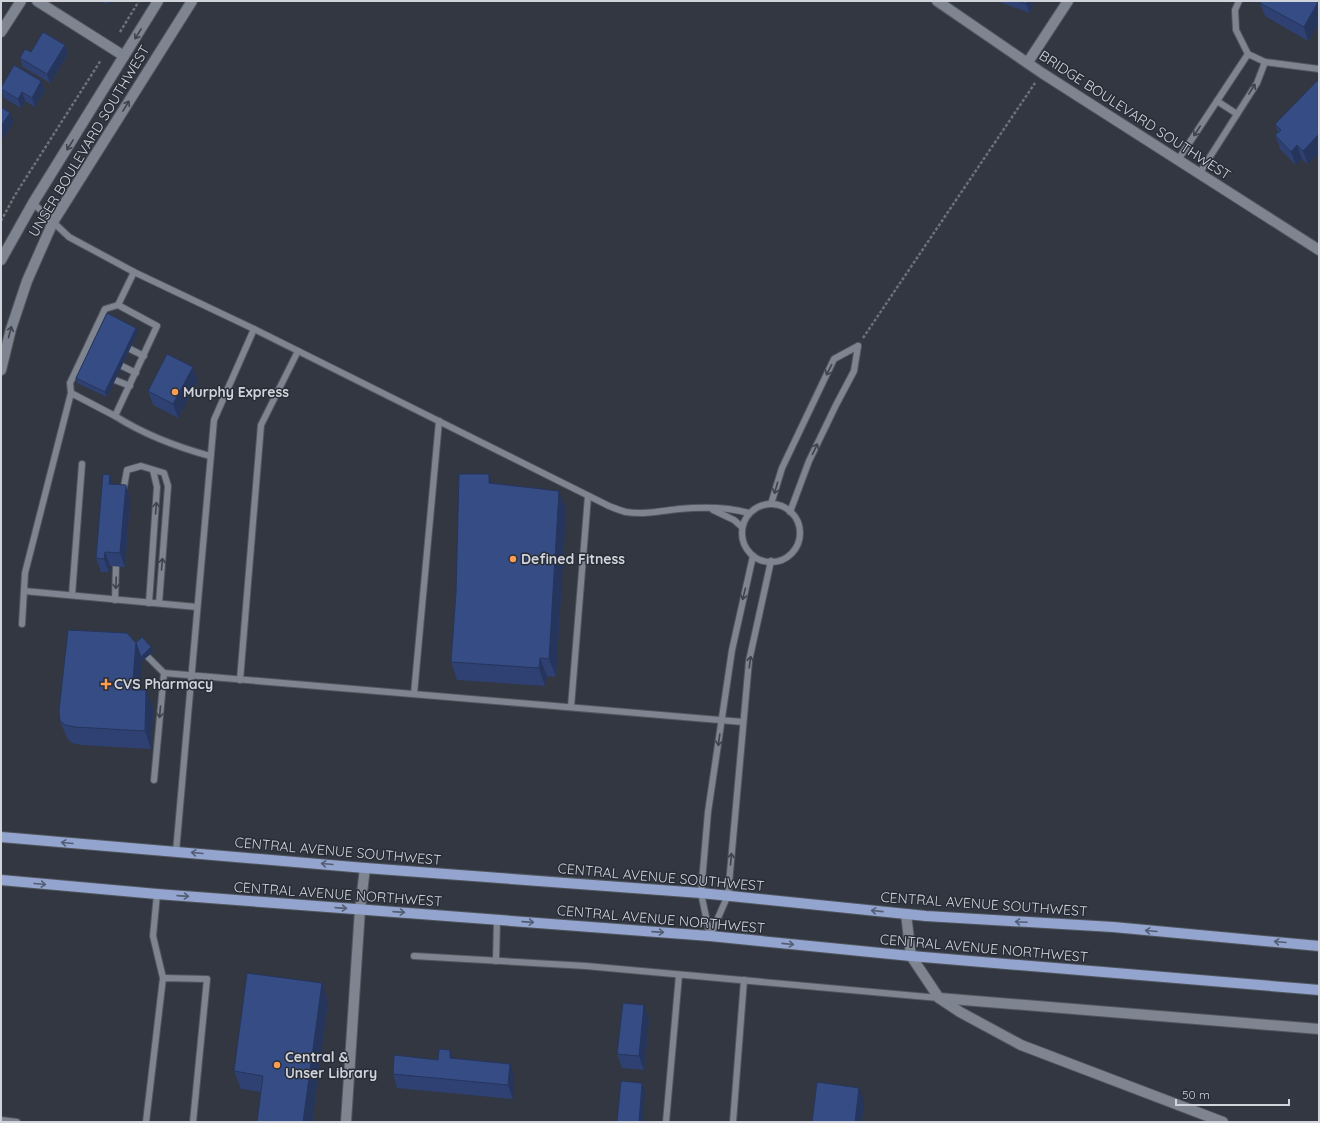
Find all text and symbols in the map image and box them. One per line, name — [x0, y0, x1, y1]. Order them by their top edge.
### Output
one-way arrow — [133, 28, 141, 40]
street label: UNSER BOULEVARD SOUTHWEST — [25, 42, 153, 240]
street label: BRIDGE BOULEVARD SOUTHWEST — [1036, 46, 1234, 184]
one-way arrow — [1249, 83, 1257, 95]
one-way arrow — [122, 101, 130, 112]
one-way arrow — [1193, 125, 1201, 136]
one-way arrow — [65, 139, 73, 151]
one-way arrow — [7, 326, 14, 339]
one-way arrow — [825, 363, 832, 375]
place label: Murphy Express — [183, 383, 289, 401]
marker: Murphy Express — [170, 387, 180, 397]
one-way arrow — [812, 444, 819, 456]
one-way arrow — [772, 482, 779, 495]
one-way arrow — [152, 502, 159, 515]
place label: Defined Fitness — [521, 550, 625, 568]
marker: Defined Fitness — [508, 554, 518, 564]
one-way arrow — [158, 558, 165, 571]
one-way arrow — [112, 576, 120, 589]
one-way arrow — [740, 587, 748, 600]
one-way arrow — [746, 656, 754, 669]
place label: CVS Pharmacy — [114, 675, 213, 693]
marker: CVS Pharmacy — [101, 679, 111, 689]
one-way arrow — [157, 705, 164, 718]
one-way arrow — [715, 733, 723, 746]
street label: CENTRAL AVENUE SOUTHWEST — [234, 833, 442, 869]
one-way arrow — [61, 839, 74, 846]
one-way arrow — [191, 850, 204, 857]
one-way arrow — [728, 853, 735, 866]
street label: CENTRAL AVENUE SOUTHWEST — [557, 859, 765, 895]
one-way arrow — [321, 861, 334, 868]
street label: CENTRAL AVENUE NORTHWEST — [233, 878, 443, 910]
one-way arrow — [33, 880, 46, 887]
street label: CENTRAL AVENUE SOUTHWEST — [880, 888, 1088, 920]
one-way arrow — [176, 893, 189, 900]
street label: CENTRAL AVENUE NORTHWEST — [556, 901, 766, 937]
one-way arrow — [334, 904, 347, 911]
one-way arrow — [871, 907, 884, 915]
one-way arrow — [392, 909, 405, 916]
one-way arrow — [1015, 918, 1028, 925]
one-way arrow — [521, 919, 534, 926]
one-way arrow — [1145, 927, 1158, 934]
one-way arrow — [651, 928, 664, 935]
street label: CENTRAL AVENUE NORTHWEST — [879, 930, 1089, 966]
one-way arrow — [1274, 939, 1287, 946]
one-way arrow — [781, 940, 794, 947]
place label: Central & Unser Library — [285, 1048, 377, 1082]
marker: Central & Unser Library — [272, 1060, 282, 1070]
scale bar — [1176, 1081, 1289, 1107]
text: 50 m — [1182, 1087, 1210, 1102]

